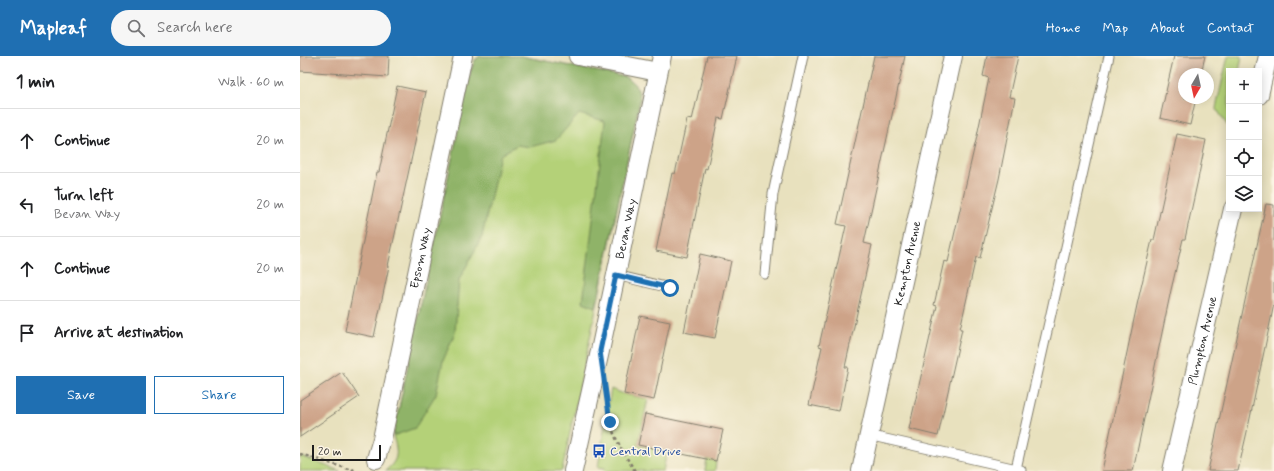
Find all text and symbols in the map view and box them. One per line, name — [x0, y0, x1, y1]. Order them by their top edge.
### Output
search box — [111, 10, 391, 46]
text: Mapleaf — [20, 16, 87, 41]
icon: search — [125, 17, 147, 39]
text: Search here — [157, 18, 233, 38]
text: Home — [1046, 19, 1080, 37]
text: Map — [1102, 19, 1128, 37]
text: About — [1150, 19, 1185, 37]
text: Contact — [1207, 19, 1254, 37]
north arrow — [1178, 68, 1214, 104]
map controls — [1226, 68, 1262, 212]
button: + — [1226, 68, 1262, 104]
text: 1 min — [16, 71, 55, 93]
text: Walk · 60 m — [218, 74, 284, 91]
button: − — [1226, 104, 1262, 140]
icon: ahead — [16, 130, 38, 152]
text: Continue — [54, 131, 110, 151]
text: 20 m — [256, 132, 284, 149]
button: locate — [1226, 140, 1262, 176]
button: layers — [1226, 176, 1262, 212]
text: Turn left — [54, 186, 114, 206]
icon: left — [16, 194, 38, 216]
text: 20 m — [256, 196, 284, 213]
street label: Bevan Way — [613, 197, 641, 260]
text: Bevan Way — [54, 206, 120, 223]
street label: Kempton Avenue — [891, 219, 925, 307]
street label: Epsom Way — [407, 226, 435, 290]
icon: ahead — [16, 258, 38, 280]
text: Continue — [54, 259, 110, 279]
text: 20 m — [256, 260, 284, 277]
route start — [661, 279, 679, 297]
street label: Plumpton Avenue — [1185, 294, 1222, 387]
icon: arrive — [16, 322, 38, 344]
text: Arrive at destination — [54, 323, 183, 343]
button: Save — [16, 376, 146, 414]
button: Share — [154, 376, 284, 414]
route end — [601, 413, 619, 431]
scale bar — [312, 443, 381, 462]
bus stop icon: Central Drive — [591, 443, 607, 459]
place label: Central Drive — [610, 444, 681, 460]
text: 20 m — [318, 445, 341, 459]

